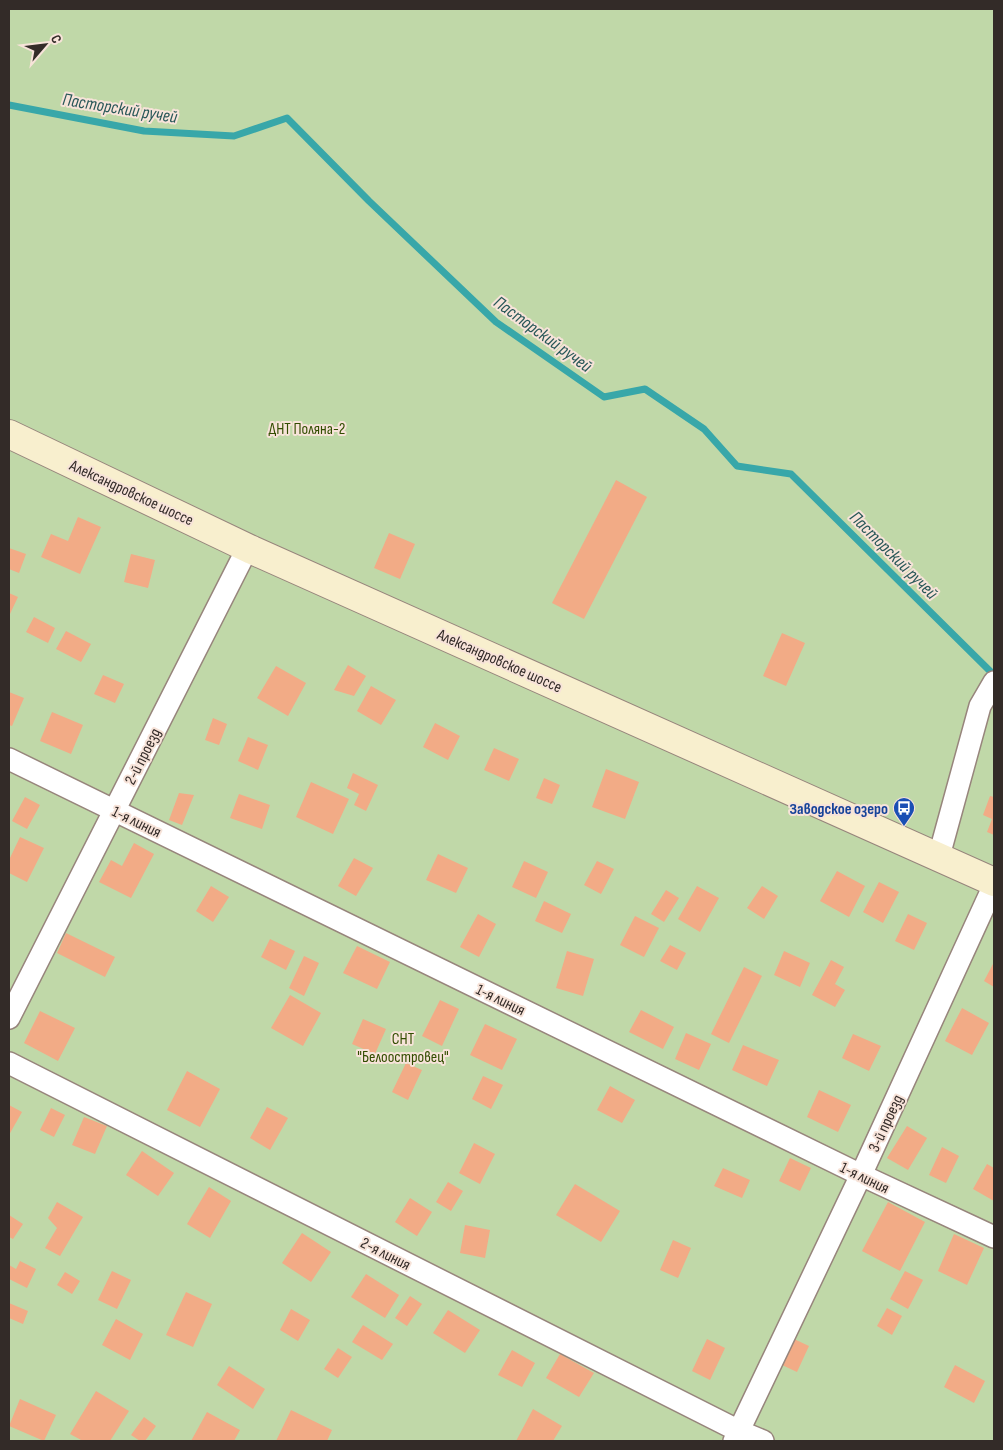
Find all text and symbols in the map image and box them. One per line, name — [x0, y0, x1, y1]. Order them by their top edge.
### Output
north arrow — [20, 20, 70, 70]
text: С — [47, 32, 65, 46]
water label: Пасторский ручей — [61, 89, 179, 128]
water label: Пасторский ручей — [490, 292, 596, 377]
park label: ДНТ Поляна-2 — [269, 420, 345, 439]
street label: Александровское шоссе — [66, 456, 196, 530]
water label: Пасторский ручей — [845, 507, 942, 604]
street label: Александровское шоссе — [433, 625, 565, 697]
street label: 2-й проезд — [121, 725, 166, 788]
bus stop icon: Заводское озеро — [892, 796, 916, 827]
place label: Заводское озеро — [790, 800, 888, 819]
street label: 1-я линия — [109, 802, 164, 842]
street label: 1-я линия — [473, 980, 528, 1020]
park label: СНТ "Белоостровец" — [357, 1030, 449, 1067]
street label: 3-й проезд — [865, 1092, 908, 1155]
street label: 1-я линия — [837, 1158, 892, 1198]
street label: 2-я линия — [357, 1234, 413, 1275]

